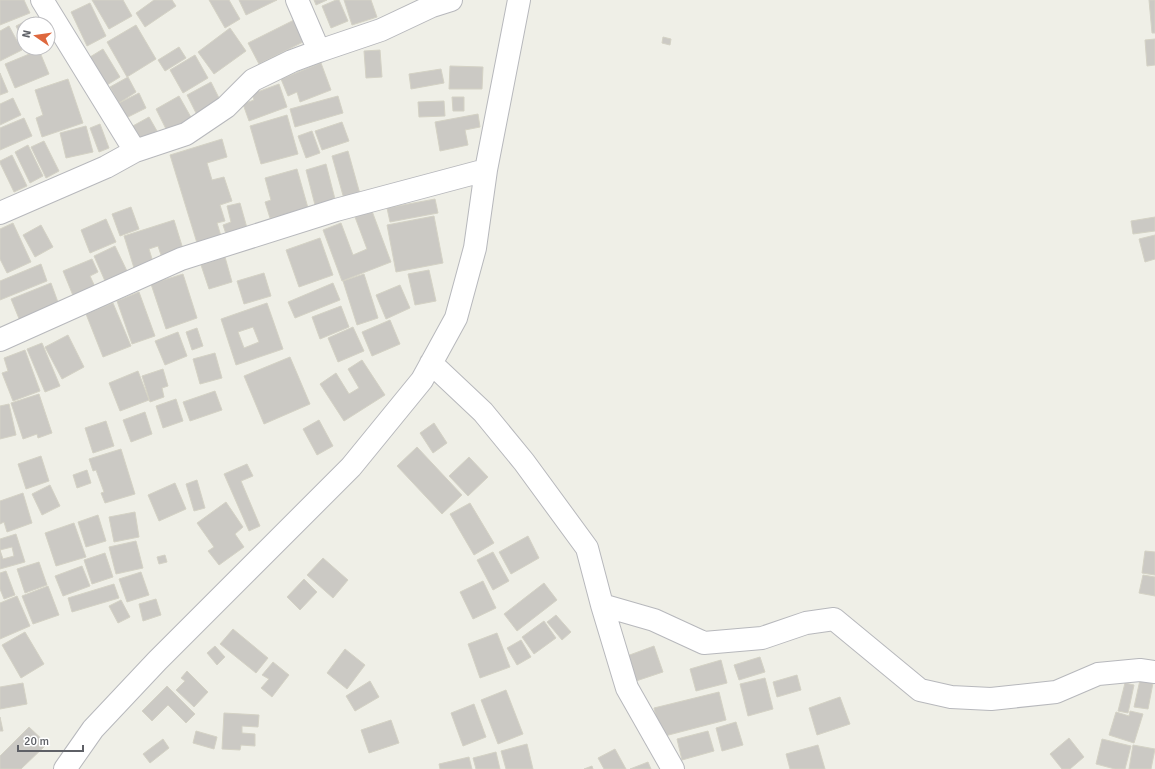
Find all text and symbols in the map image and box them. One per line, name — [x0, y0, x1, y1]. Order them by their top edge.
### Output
north arrow — [16, 16, 56, 56]
text: N — [20, 29, 34, 39]
scale bar — [18, 727, 83, 753]
text: 20 m — [24, 734, 49, 749]

